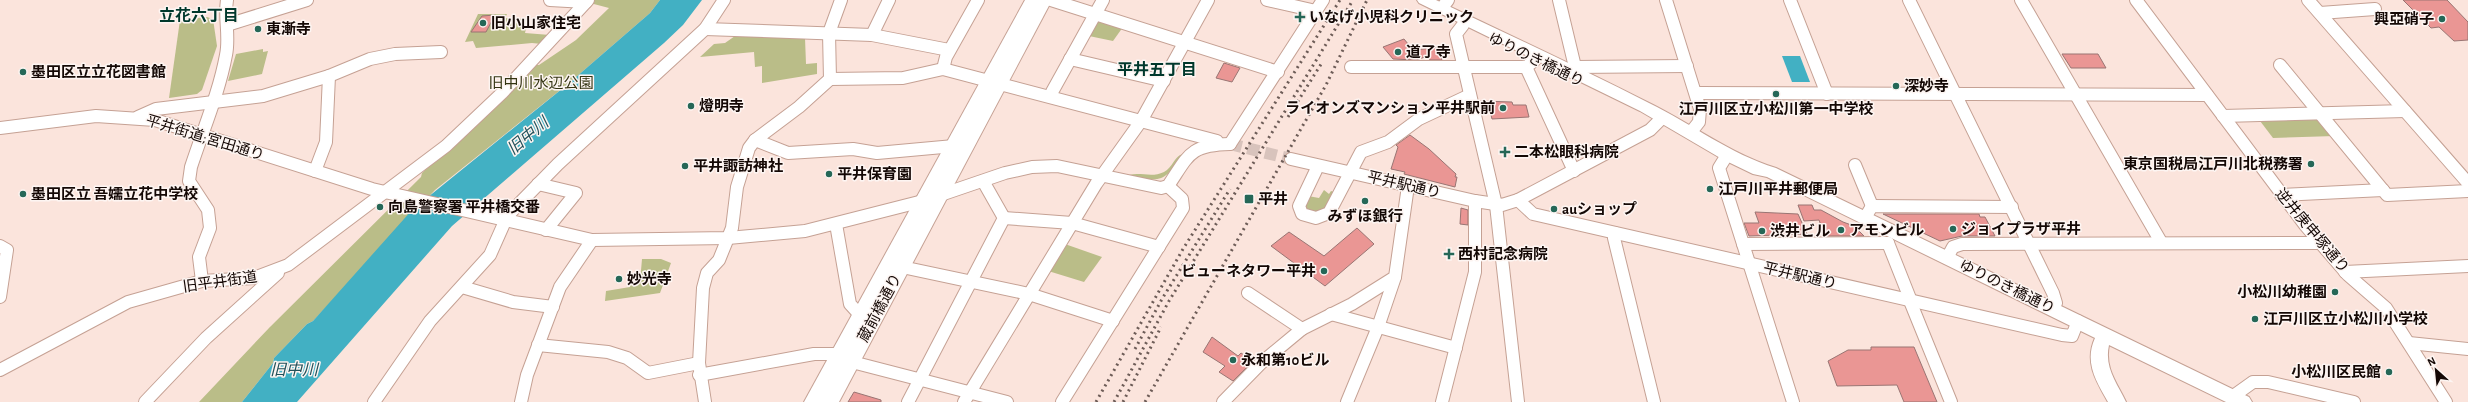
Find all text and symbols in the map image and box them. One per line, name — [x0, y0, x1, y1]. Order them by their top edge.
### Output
district label: 立花六丁目 — [159, 7, 239, 24]
place label: いなげ小児科クリニック — [1309, 9, 1474, 25]
marker: いなげ小児科クリニック — [1294, 11, 1306, 23]
place label: 興亞硝子 — [2374, 11, 2434, 27]
marker: 興亞硝子 — [2437, 14, 2447, 24]
place label: 旧小山家住宅 — [491, 15, 581, 31]
marker: 旧小山家住宅 — [478, 18, 488, 28]
place label: 東漸寺 — [266, 21, 311, 37]
marker: 東漸寺 — [253, 24, 263, 34]
street label: ゆりのき橋通り — [1486, 29, 1587, 90]
place label: 道了寺 — [1406, 44, 1451, 60]
marker: 道了寺 — [1393, 47, 1403, 57]
district label: 平井五丁目 — [1117, 60, 1197, 78]
place label: 墨田区立立花図書館 — [31, 64, 166, 80]
marker: 墨田区立立花図書館 — [18, 67, 28, 77]
park label: 旧中川水辺公園 — [488, 75, 594, 91]
place label: 深妙寺 — [1904, 78, 1949, 94]
marker: 深妙寺 — [1891, 81, 1901, 91]
marker: 江戸川区立小松川第一中学校 — [1771, 89, 1781, 99]
place label: 燈明寺 — [699, 97, 744, 114]
place label: ライオンズマンション平井駅前 — [1285, 99, 1495, 116]
marker: 燈明寺 — [686, 101, 696, 111]
place label: 江戸川区立小松川第一中学校 — [1678, 101, 1874, 117]
marker: ライオンズマンション平井駅前 — [1498, 103, 1508, 113]
street label: 平井街道;宮田通り — [144, 111, 267, 163]
water label: 旧中川 — [504, 112, 553, 158]
place label: 二本松眼科病院 — [1514, 144, 1619, 160]
marker: 二本松眼科病院 — [1499, 146, 1511, 158]
place label: 東京国税局江戸川北税務署 — [2123, 156, 2303, 172]
place label: 平井諏訪神社 — [693, 157, 783, 174]
marker: 東京国税局江戸川北税務署 — [2306, 159, 2316, 169]
marker: 平井諏訪神社 — [680, 161, 690, 171]
place label: 平井保育園 — [837, 165, 912, 182]
street label: 平井駅通り — [1366, 167, 1443, 201]
marker: 平井保育園 — [824, 169, 834, 179]
place label: 江戸川平井郵便局 — [1718, 180, 1838, 197]
marker: 江戸川平井郵便局 — [1705, 184, 1715, 194]
street label: 逆井庚申塚通り — [2273, 185, 2353, 276]
place label: 墨田区立 吾嬬立花中学校 — [31, 186, 198, 202]
marker: 墨田区立 吾嬬立花中学校 — [18, 189, 28, 199]
place label: 平井 — [1258, 190, 1288, 207]
marker: 平井 — [1243, 193, 1255, 205]
marker: みずほ銀行 — [1360, 196, 1370, 206]
place label: 向島警察署 平井橋交番 — [388, 198, 540, 215]
place label: auショップ — [1562, 201, 1637, 217]
marker: 向島警察署 平井橋交番 — [375, 202, 385, 212]
marker: auショップ — [1549, 204, 1559, 214]
place label: みずほ銀行 — [1327, 208, 1403, 224]
place label: ジョイプラザ平井 — [1961, 220, 2081, 237]
place label: 渋井ビル — [1770, 222, 1830, 239]
place label: アモンビル — [1849, 222, 1924, 238]
marker: ジョイプラザ平井 — [1948, 224, 1958, 234]
marker: アモンビル — [1836, 225, 1846, 235]
marker: 渋井ビル — [1757, 226, 1767, 236]
place label: 西村記念病院 — [1458, 245, 1548, 262]
marker: 西村記念病院 — [1443, 248, 1455, 260]
street label: ゆりのき橋通り — [1957, 256, 2058, 317]
street label: 平井駅通り — [1762, 258, 1839, 292]
place label: ビューネタワー平井 — [1181, 262, 1316, 279]
marker: ビューネタワー平井 — [1319, 266, 1329, 276]
street label: 旧平井街道 — [182, 267, 258, 295]
place label: 妙光寺 — [627, 271, 672, 287]
street label: 蔵前橋通り — [855, 271, 904, 345]
marker: 妙光寺 — [614, 274, 624, 284]
place label: 小松川幼稚園 — [2237, 284, 2327, 300]
marker: 小松川幼稚園 — [2330, 287, 2340, 297]
place label: 江戸川区立小松川小学校 — [2263, 311, 2428, 327]
marker: 江戸川区立小松川小学校 — [2250, 314, 2260, 324]
north arrow — [2416, 350, 2456, 390]
place label: 永和第10ビル — [1241, 352, 1329, 368]
marker: 永和第10ビル — [1228, 355, 1238, 365]
text: N — [2426, 355, 2438, 368]
water label: 旧中川 — [270, 361, 320, 378]
place label: 小松川区民館 — [2291, 364, 2381, 380]
marker: 小松川区民館 — [2384, 367, 2394, 377]

